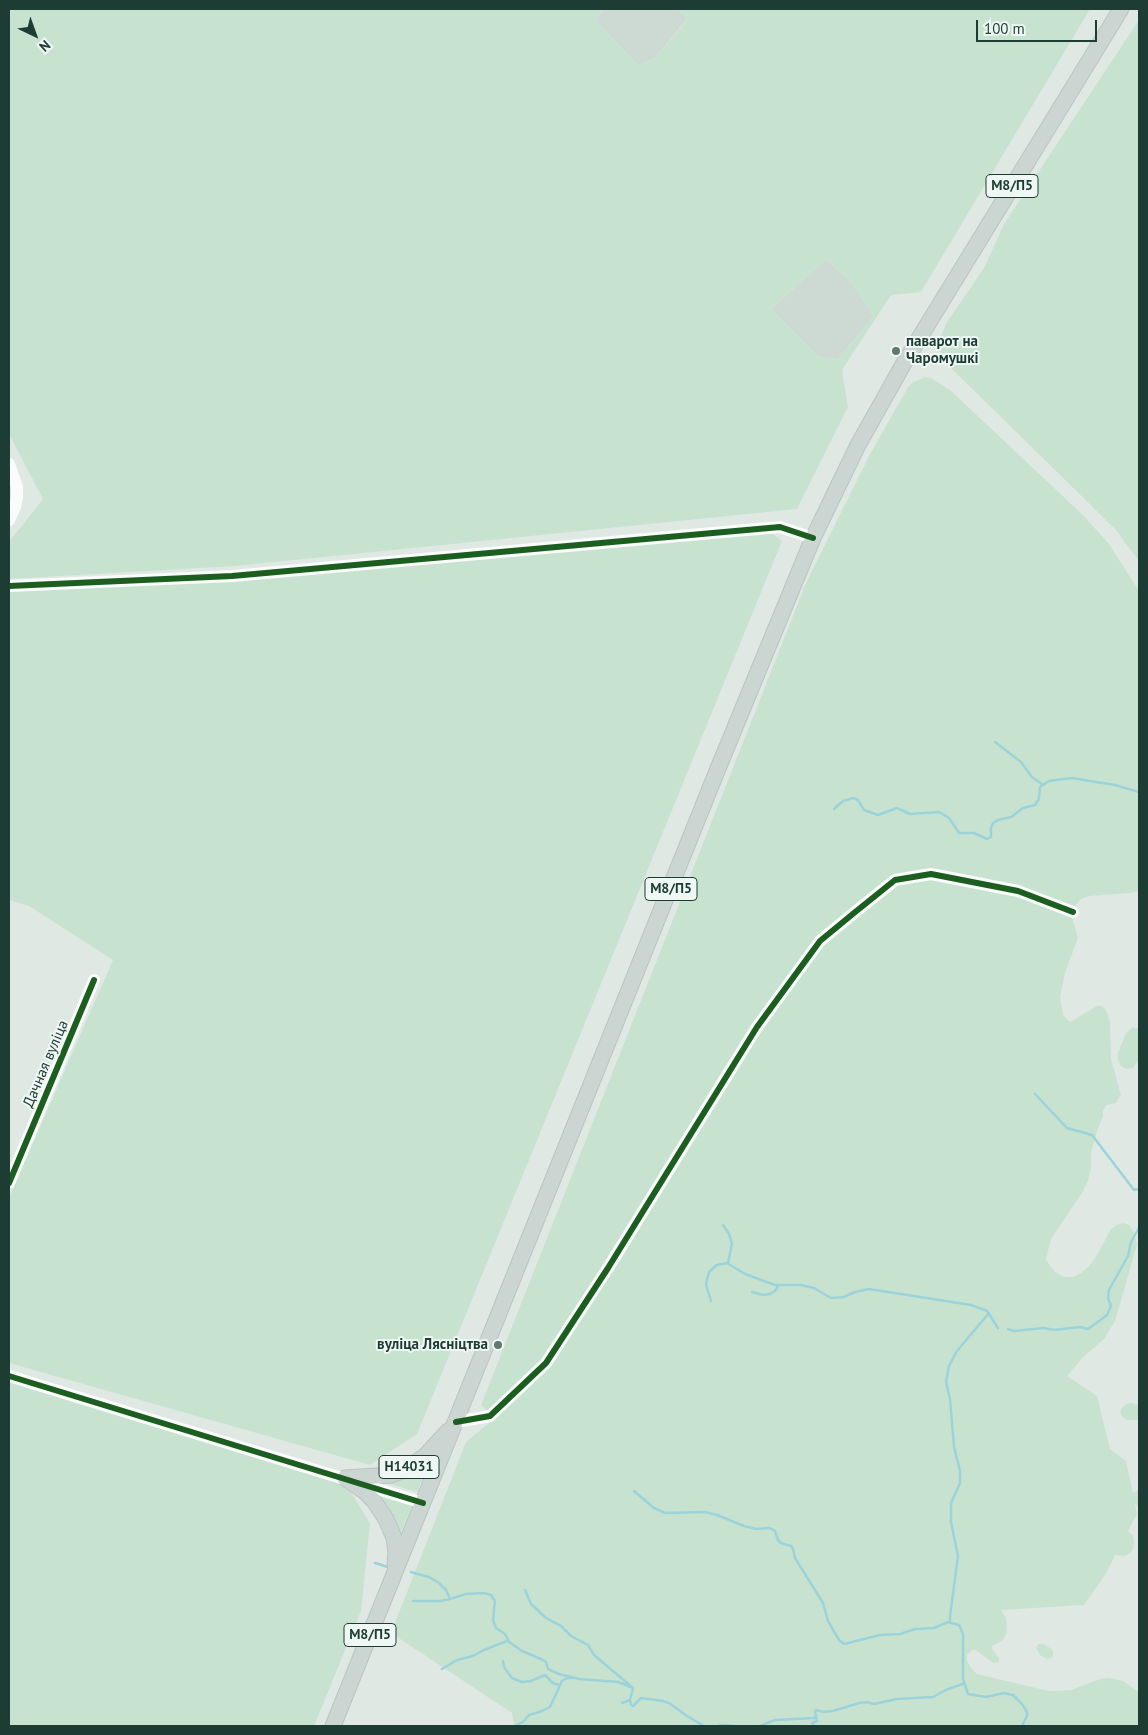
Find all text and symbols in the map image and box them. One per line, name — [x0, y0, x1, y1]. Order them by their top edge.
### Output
north arrow — [10, 10, 60, 60]
scale bar — [978, 10, 1099, 42]
text: 100 m — [984, 19, 1025, 38]
text: N — [36, 36, 54, 56]
road number: М8/П5 — [986, 175, 1038, 198]
place label: паварот на Чаромушкі — [906, 333, 979, 368]
marker: паварот на Чаромушкі — [890, 345, 902, 357]
road number: М8/П5 — [645, 878, 697, 901]
street label: Дачная вуліца — [20, 1018, 72, 1110]
place label: вуліца Лясніцтва — [377, 1336, 488, 1354]
marker: вуліца Лясніцтва — [492, 1339, 504, 1351]
road number: Н14031 — [379, 1455, 439, 1478]
road number: М8/П5 — [344, 1624, 396, 1646]

